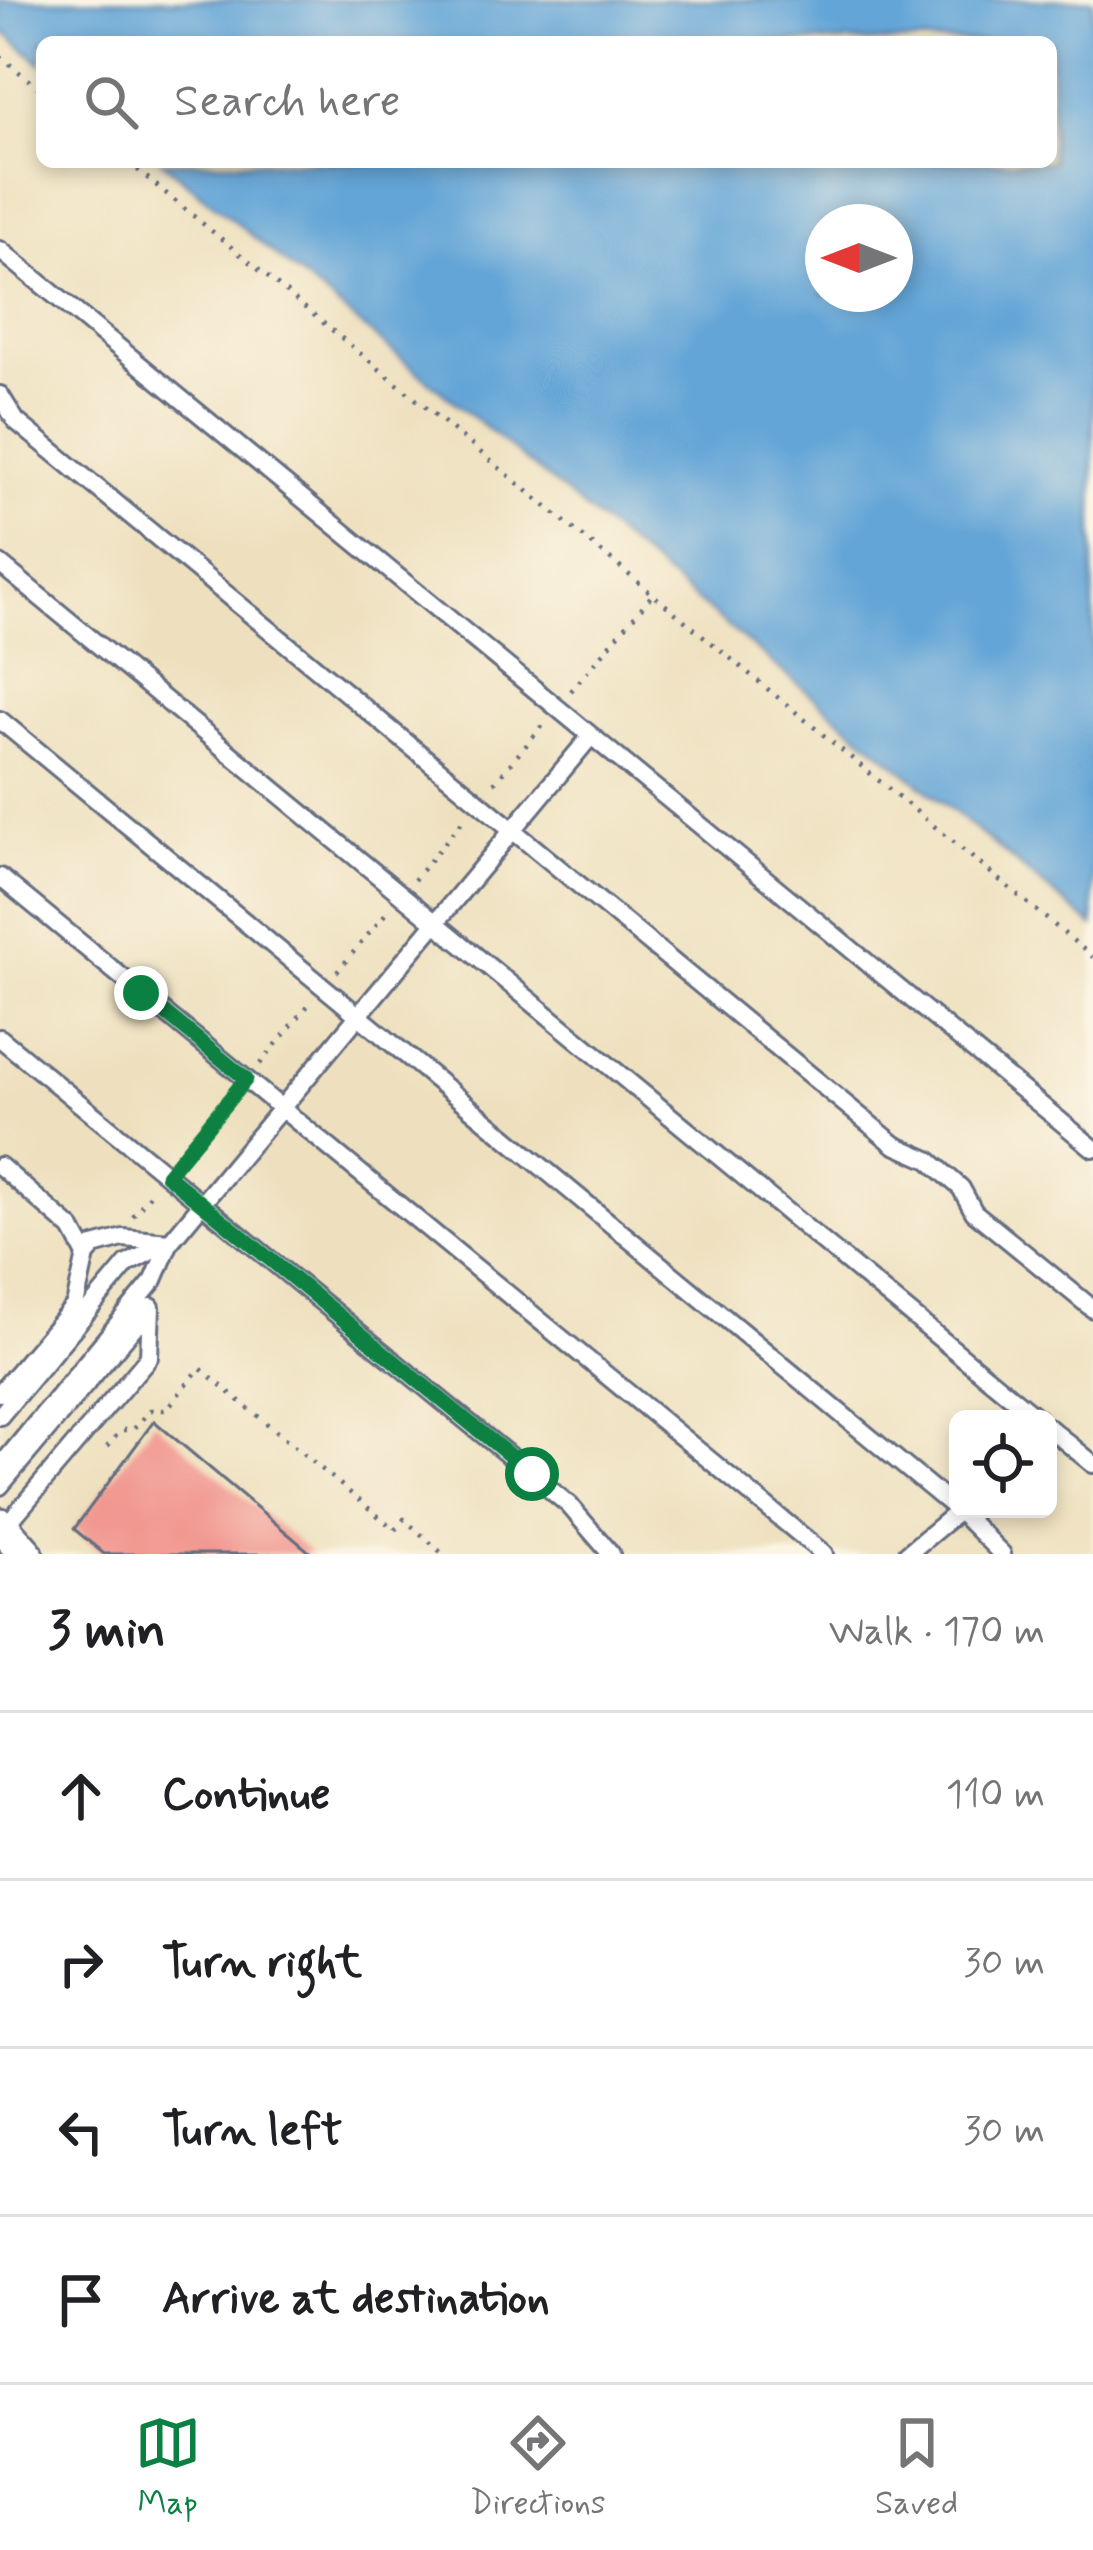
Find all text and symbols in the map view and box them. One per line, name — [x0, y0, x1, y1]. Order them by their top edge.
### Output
search box — [36, 36, 1057, 168]
icon: search — [78, 69, 144, 135]
text: Search here — [174, 73, 401, 132]
north arrow — [805, 204, 913, 312]
route end — [114, 966, 168, 1020]
map controls — [949, 1410, 1057, 1518]
button: locate — [949, 1410, 1057, 1518]
route start — [505, 1447, 559, 1501]
text: 3 min — [48, 1599, 166, 1665]
text: Walk · 170 m — [829, 1607, 1045, 1658]
icon: ahead — [48, 1763, 114, 1829]
text: Continue — [162, 1766, 330, 1825]
text: 110 m — [946, 1770, 1045, 1821]
icon: right — [48, 1931, 114, 1997]
text: Turn right — [162, 1934, 362, 1993]
text: 30 m — [963, 1938, 1045, 1989]
icon: left — [48, 2099, 114, 2165]
text: Turn left — [162, 2102, 342, 2161]
text: 30 m — [963, 2106, 1045, 2157]
icon: arrive — [48, 2267, 114, 2333]
text: Arrive at destination — [162, 2270, 550, 2329]
tab: Map — [135, 2410, 201, 2526]
tab: Directions — [470, 2410, 606, 2526]
tab: Saved — [875, 2410, 958, 2526]

